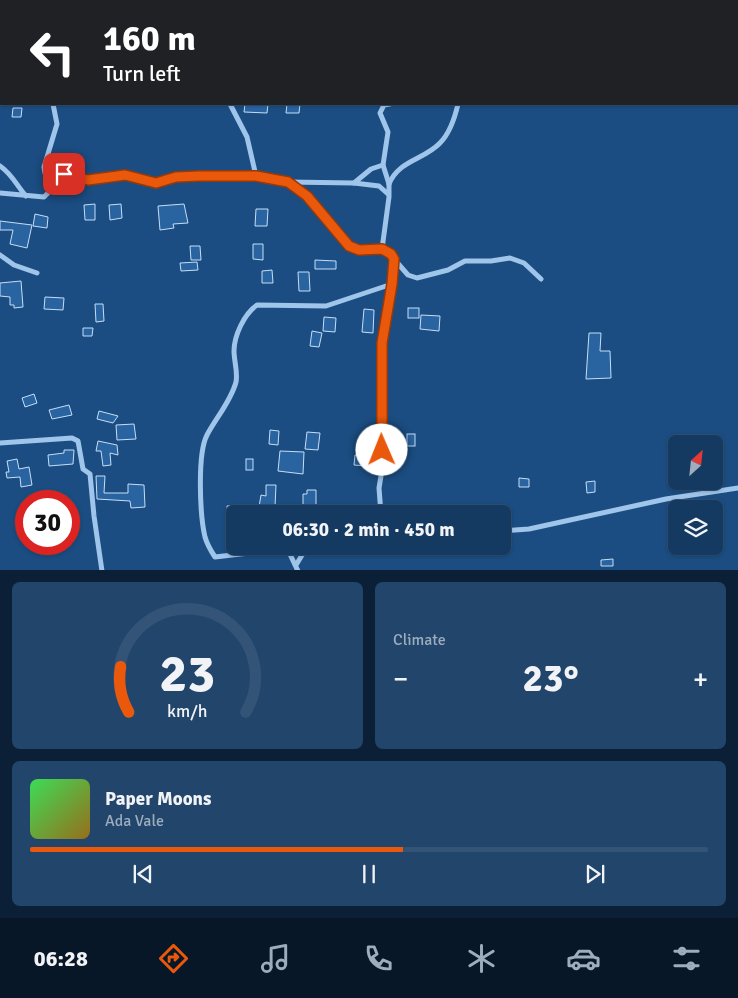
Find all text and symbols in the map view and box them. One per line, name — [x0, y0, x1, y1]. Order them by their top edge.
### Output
text: 160 m — [103, 17, 196, 60]
icon: left — [20, 20, 85, 85]
text: Turn left — [103, 60, 181, 87]
pin — [43, 153, 85, 195]
icon: arrive — [50, 160, 78, 188]
position arrow — [355, 423, 407, 475]
north arrow — [668, 435, 722, 490]
map controls — [668, 435, 723, 555]
speed limit sign: 30 — [15, 490, 80, 555]
button: layers — [668, 500, 723, 555]
text: 06:30 · 2 min · 450 m — [282, 518, 455, 542]
text: Climate — [393, 630, 446, 650]
text: 23 — [159, 642, 216, 706]
text: 23° — [522, 655, 579, 702]
text: − — [393, 662, 408, 696]
text: + — [693, 662, 708, 696]
text: km/h — [167, 700, 208, 722]
text: Paper Moons — [105, 787, 211, 811]
text: Ada Vale — [105, 811, 164, 831]
icon: previous — [129, 860, 157, 888]
icon: pause — [355, 860, 383, 888]
icon: next — [581, 860, 609, 888]
icon: directions — [156, 941, 191, 976]
icon: music — [258, 941, 293, 976]
icon: phone — [361, 941, 396, 976]
icon: climate — [464, 941, 499, 976]
icon: car — [566, 941, 601, 976]
icon: filters — [669, 941, 704, 976]
text: 06:28 — [34, 945, 88, 972]

